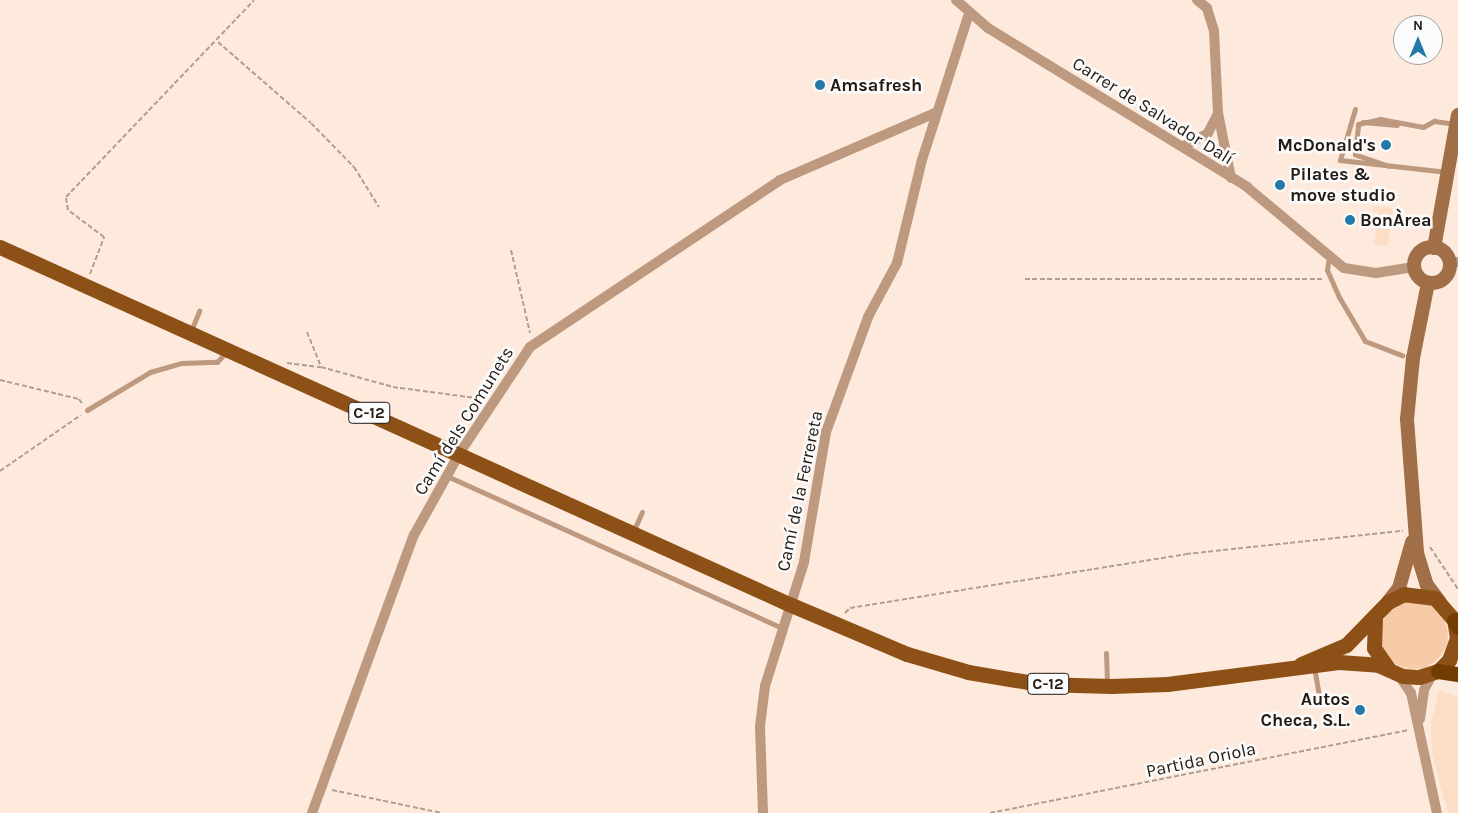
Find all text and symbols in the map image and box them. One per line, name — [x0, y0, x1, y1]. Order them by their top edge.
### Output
north arrow — [1393, 15, 1443, 65]
text: N — [1413, 17, 1423, 34]
street label: Carrer de Salvador Dalí — [1068, 52, 1238, 170]
place label: Amsafresh — [830, 74, 922, 96]
marker: Amsafresh — [814, 79, 826, 91]
place label: McDonald's — [1277, 134, 1376, 156]
marker: McDonald's — [1380, 139, 1392, 151]
place label: Pilates & move studio — [1290, 164, 1396, 206]
marker: Pilates & move studio — [1274, 179, 1286, 191]
place label: BonÀrea — [1360, 209, 1431, 231]
marker: BonÀrea — [1344, 214, 1356, 226]
street label: Camí dels Comunets — [410, 343, 518, 499]
road number: C-12 — [348, 399, 390, 426]
street label: Camí de la Ferrereta — [772, 409, 828, 573]
road number: C-12 — [1027, 671, 1069, 698]
place label: Autos Checa, S.L. — [1261, 689, 1350, 732]
marker: Autos Checa, S.L. — [1354, 704, 1366, 716]
street label: Partida Oriola — [1144, 738, 1258, 782]

